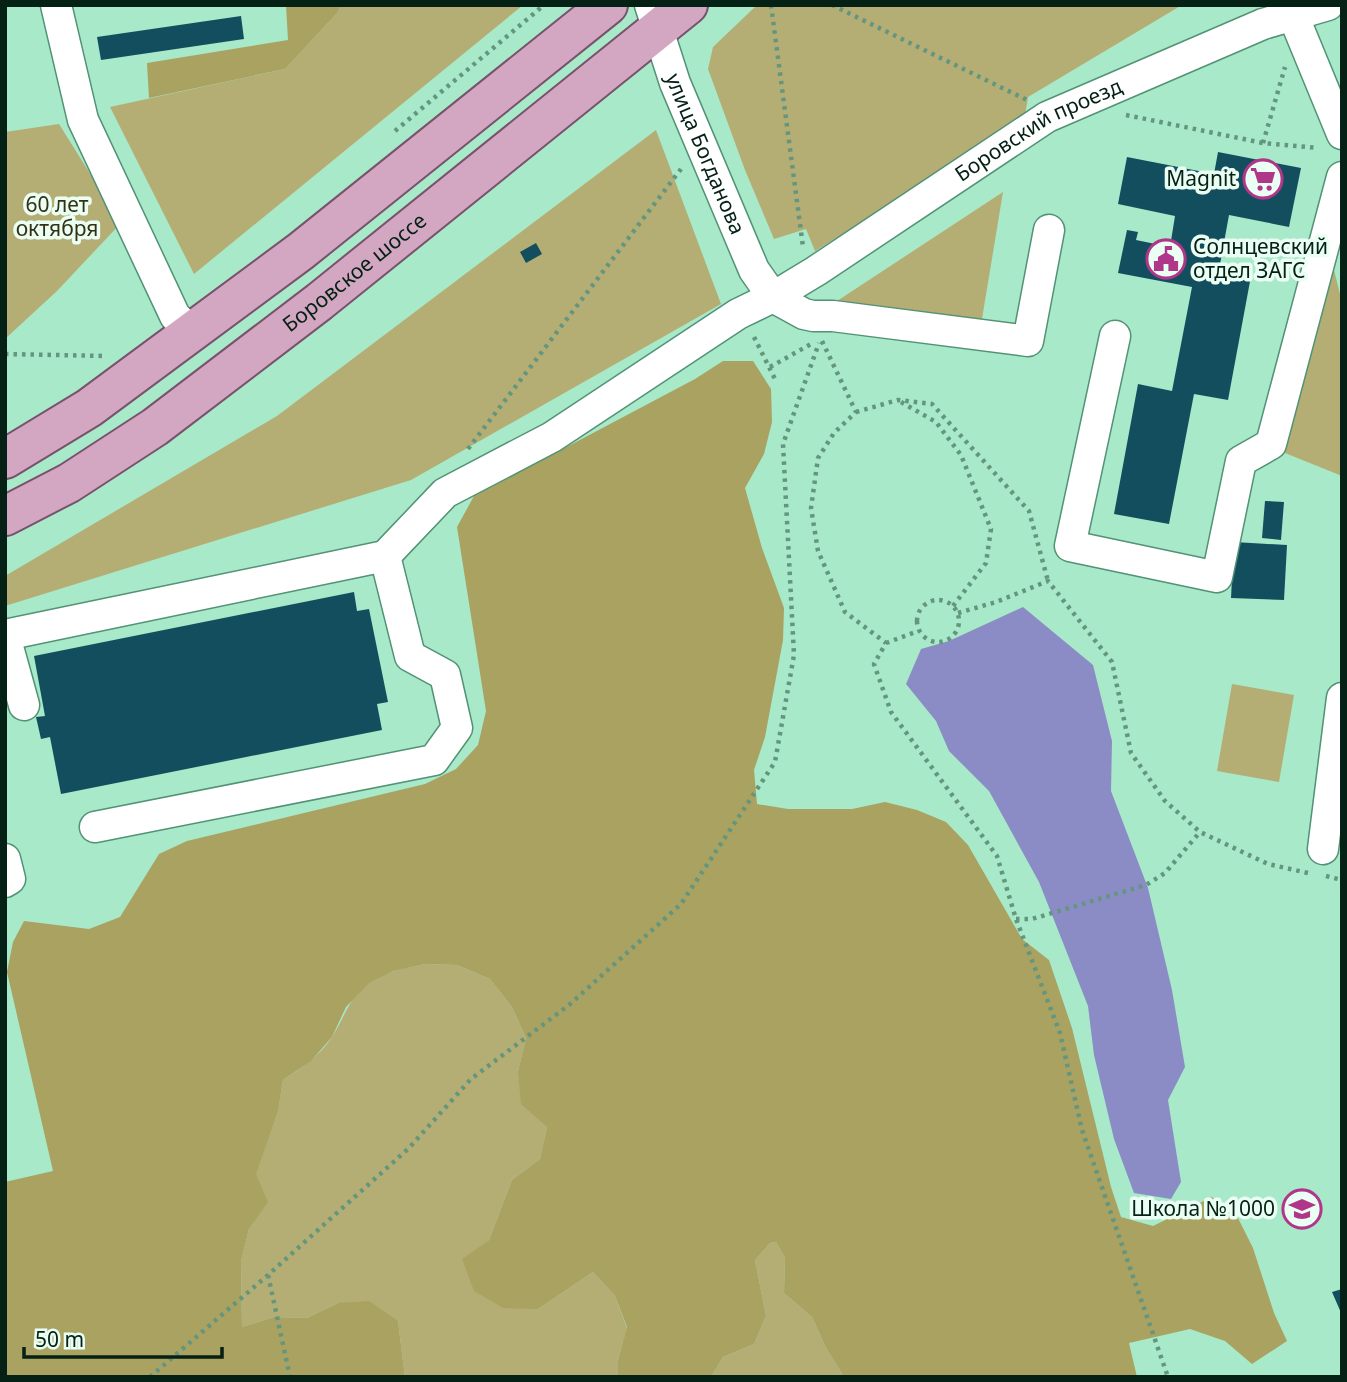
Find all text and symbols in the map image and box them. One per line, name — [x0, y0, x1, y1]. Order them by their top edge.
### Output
street label: улица Богданова — [660, 70, 752, 238]
street label: Боровский проезд — [949, 71, 1126, 188]
supermarket icon: Magnit — [1242, 158, 1284, 200]
place label: Magnit — [1166, 164, 1236, 192]
park label: 60 лет октября — [16, 190, 98, 242]
street label: Боровское шоссе — [277, 206, 432, 338]
place label: Солнцевский отдел ЗАГС — [1193, 232, 1328, 284]
public building icon: Солнцевский отдел ЗАГС — [1145, 238, 1187, 280]
school or university icon: Школа №1000 — [1281, 1188, 1323, 1230]
place label: Школа №1000 — [1131, 1194, 1275, 1222]
scale bar — [24, 1316, 222, 1360]
text: 50 m — [35, 1325, 84, 1353]

